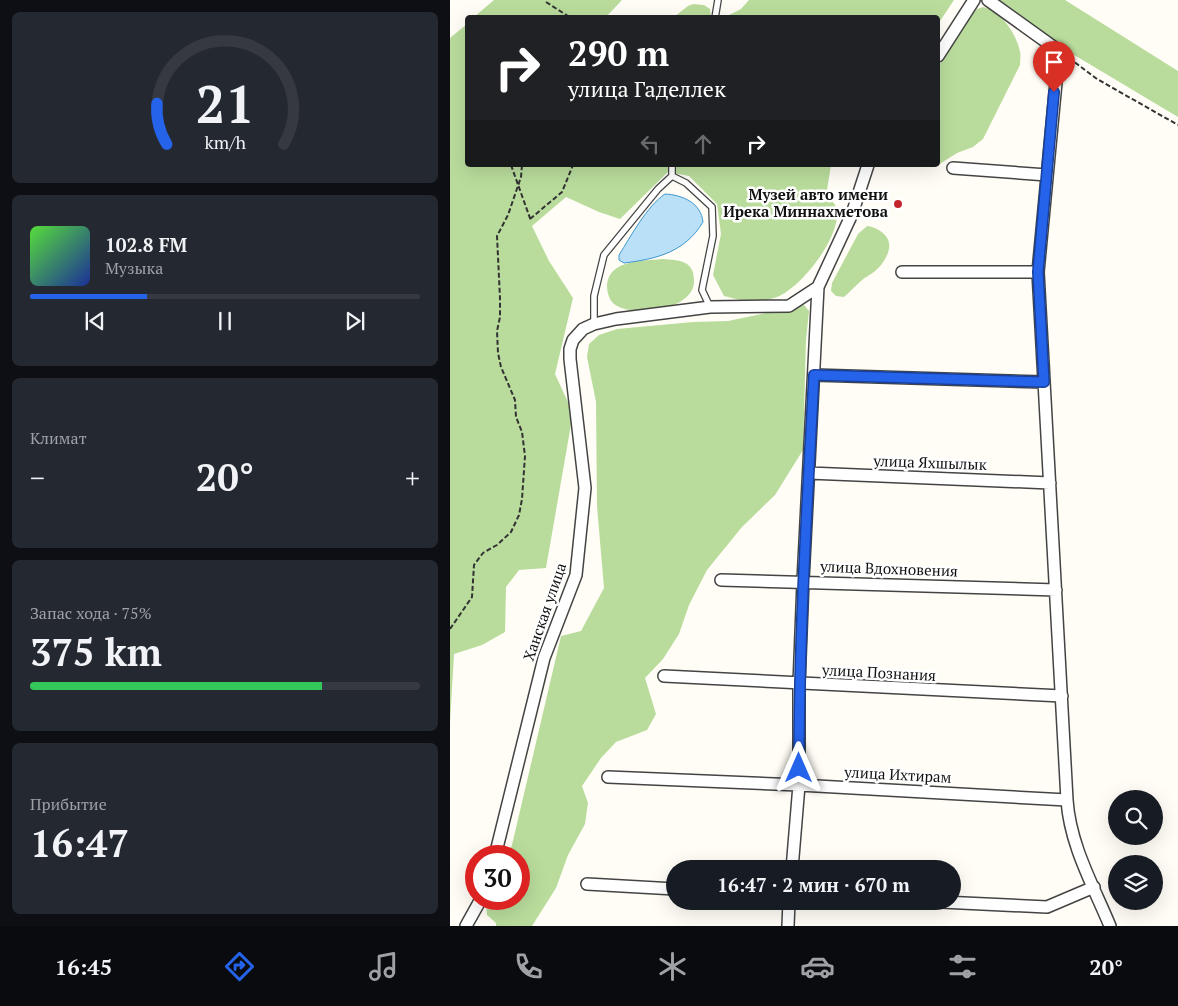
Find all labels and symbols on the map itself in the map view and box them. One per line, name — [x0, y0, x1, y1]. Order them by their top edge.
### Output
pin — [1033, 41, 1075, 92]
place label: Музей авто имени Ирека Миннахметова — [723, 184, 889, 221]
marker: Музей авто имени Ирека Миннахметова — [892, 198, 904, 210]
street label: улица Яхшылык — [872, 450, 988, 474]
street label: улица Вдохновения — [819, 556, 958, 580]
street label: Ханская улица — [518, 560, 570, 663]
street label: улица Познания — [820, 659, 937, 685]
position arrow — [772, 741, 824, 793]
street label: улица Ихтирам — [843, 761, 952, 787]
speed limit sign: 30 — [465, 845, 530, 910]

